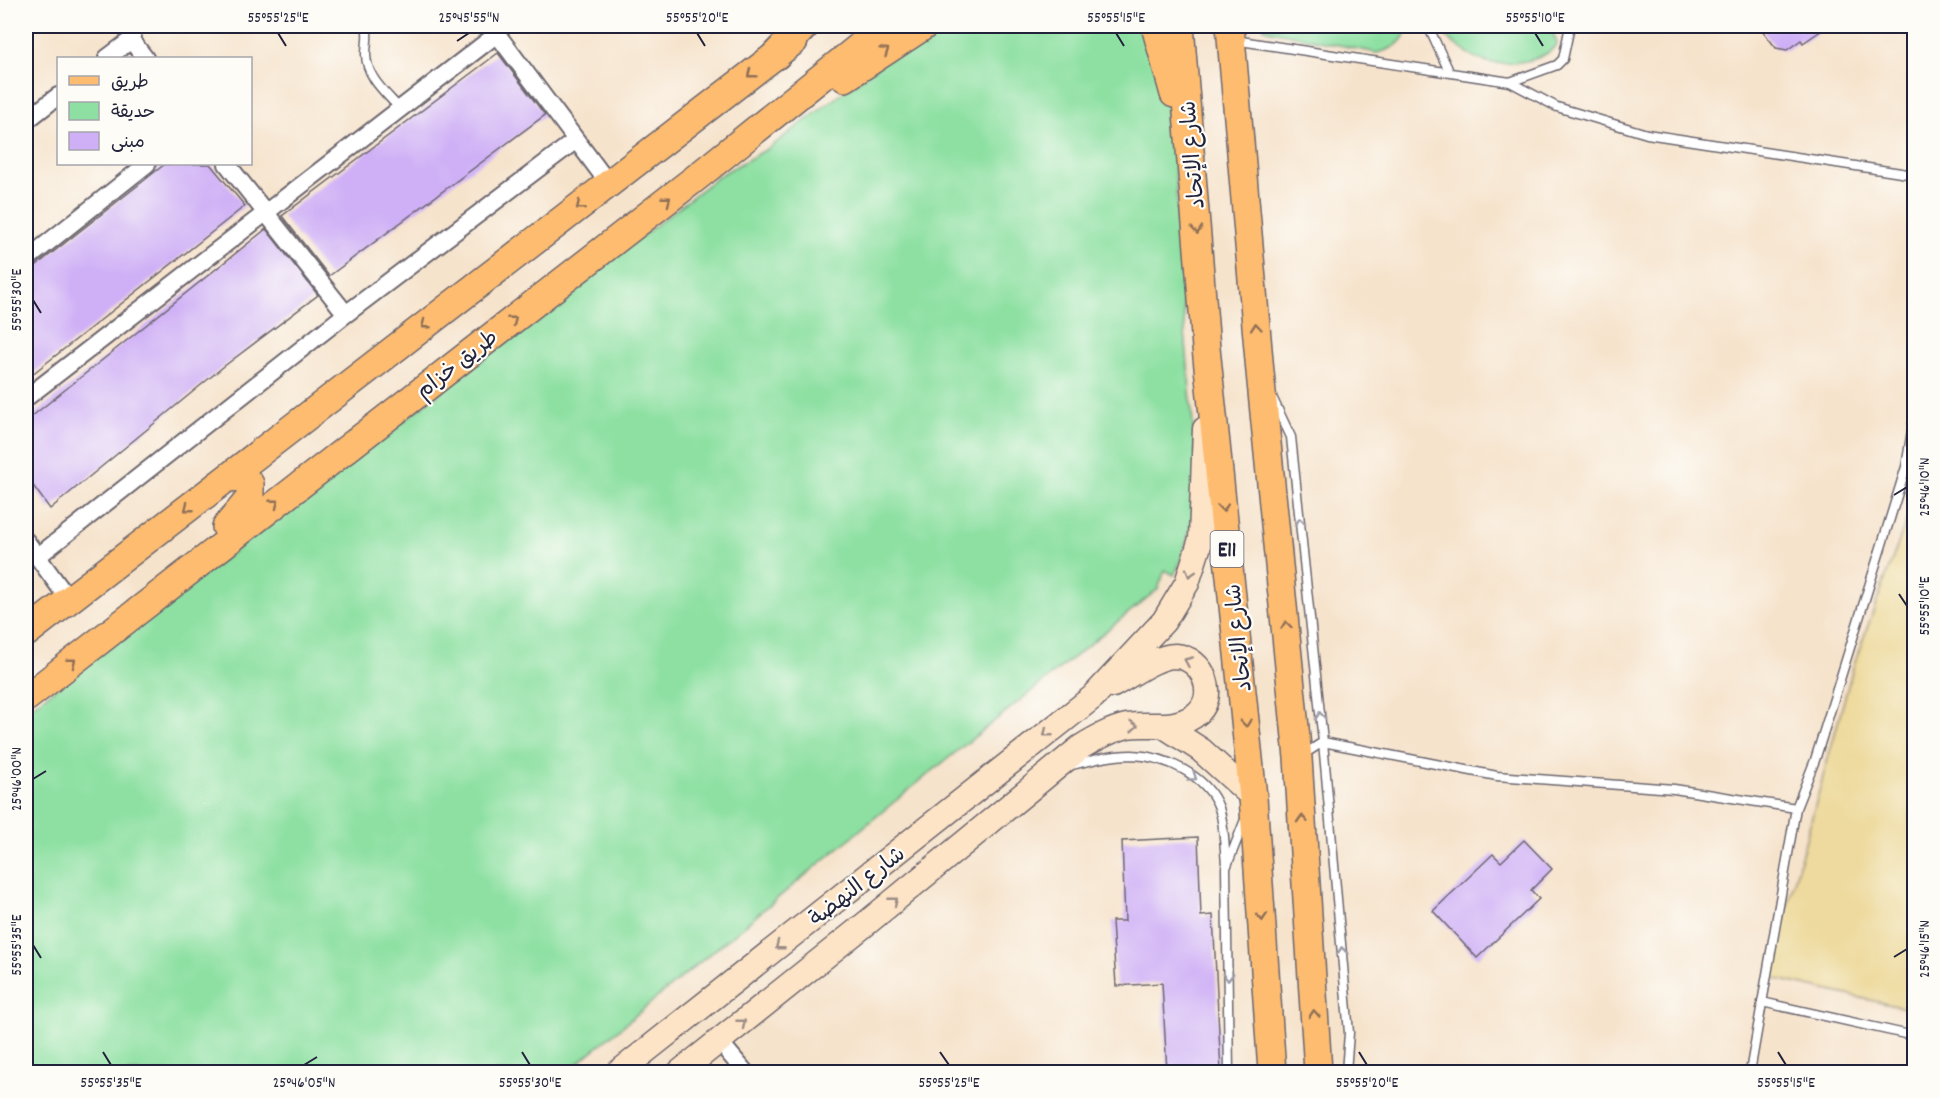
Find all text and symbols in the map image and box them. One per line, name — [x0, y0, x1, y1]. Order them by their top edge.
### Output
text: 55°55'25"E — [247, 8, 309, 30]
text: 25°45'55"N — [438, 8, 500, 30]
text: 55°55'20"E — [666, 8, 728, 30]
text: 55°55'15"E — [1087, 8, 1145, 30]
text: 55°55'10"E — [1505, 8, 1565, 30]
one-way arrow — [879, 47, 890, 58]
legend — [57, 57, 252, 165]
one-way arrow — [747, 67, 758, 78]
text: طريق — [111, 71, 149, 96]
street label: شارع الإتحاد — [1174, 99, 1215, 210]
text: حديقة — [111, 101, 155, 126]
text: مبنى — [111, 131, 145, 156]
one-way arrow — [660, 197, 671, 208]
one-way arrow — [576, 199, 587, 210]
one-way arrow — [1190, 226, 1203, 235]
text: 55°55'30"E — [7, 269, 29, 331]
one-way arrow — [506, 316, 517, 327]
one-way arrow — [421, 318, 432, 329]
one-way arrow — [1250, 322, 1263, 331]
street label: طريق خزام — [410, 324, 506, 408]
text: 25°46'10"N — [1915, 457, 1937, 517]
one-way arrow — [268, 499, 279, 510]
one-way arrow — [183, 500, 194, 511]
one-way arrow — [1216, 504, 1229, 513]
one-way arrow — [1294, 517, 1306, 526]
road number: E11 — [1210, 531, 1244, 567]
one-way arrow — [1185, 567, 1197, 578]
text: 55°55'10"E — [1915, 576, 1937, 636]
street label: شارع الإتحاد — [1219, 582, 1262, 693]
one-way arrow — [1280, 621, 1293, 630]
one-way arrow — [1183, 656, 1194, 668]
one-way arrow — [65, 658, 76, 669]
one-way arrow — [1314, 711, 1327, 720]
one-way arrow — [1239, 718, 1251, 727]
one-way arrow — [1130, 720, 1139, 733]
one-way arrow — [1043, 726, 1054, 737]
text: 25°46'00"N — [7, 747, 29, 811]
one-way arrow — [1187, 770, 1198, 781]
one-way arrow — [1296, 815, 1309, 824]
street label: شارع النهضة — [803, 840, 913, 935]
one-way arrow — [888, 897, 899, 908]
one-way arrow — [1256, 913, 1269, 922]
text: 55°55'35"E — [7, 914, 29, 976]
text: 25°46'15"N — [1915, 920, 1937, 978]
one-way arrow — [775, 938, 786, 949]
one-way arrow — [1336, 947, 1349, 956]
one-way arrow — [1222, 972, 1234, 981]
one-way arrow — [1308, 1010, 1321, 1019]
one-way arrow — [736, 1019, 747, 1030]
text: 55°55'35"E — [80, 1073, 142, 1095]
text: 25°46'05"N — [273, 1073, 335, 1095]
text: 55°55'30"E — [499, 1073, 561, 1095]
text: 55°55'25"E — [918, 1073, 980, 1095]
text: 55°55'20"E — [1336, 1073, 1398, 1095]
text: 55°55'15"E — [1757, 1073, 1815, 1095]

